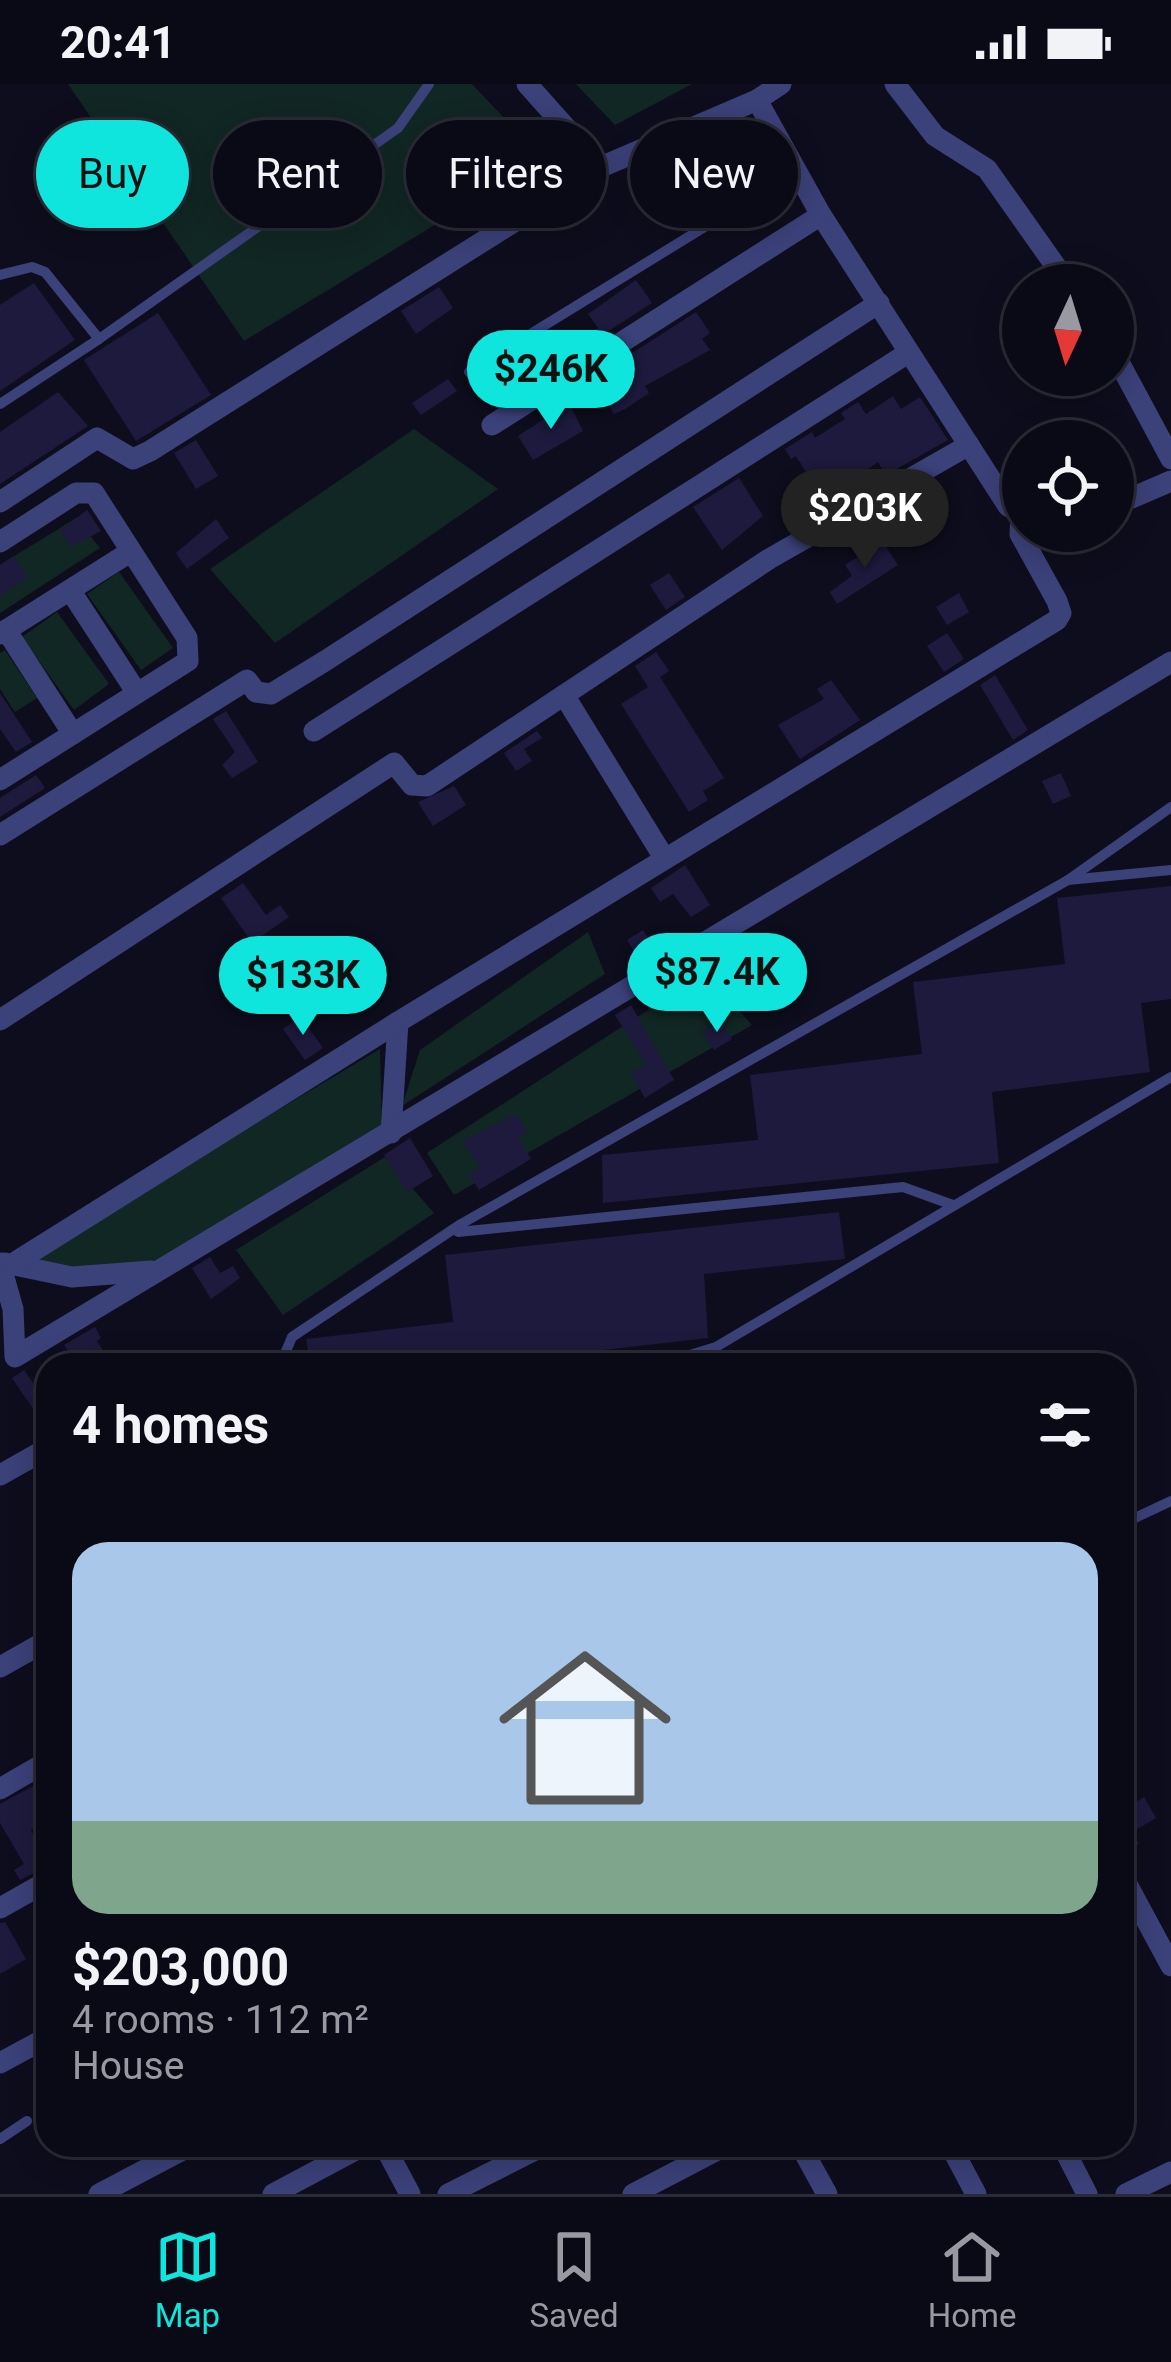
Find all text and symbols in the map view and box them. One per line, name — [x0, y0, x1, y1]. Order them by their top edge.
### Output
text: 20:41 — [60, 16, 176, 69]
chip: Buy — [36, 120, 189, 228]
chip: Rent — [213, 120, 382, 228]
chip: Filters — [406, 120, 606, 228]
chip: New — [630, 120, 798, 228]
north arrow — [1002, 264, 1134, 396]
map controls — [1002, 264, 1134, 552]
pin: $246K — [467, 330, 635, 432]
text: $246K — [494, 346, 608, 392]
button: locate — [1002, 420, 1134, 552]
pin: $203K — [781, 469, 949, 571]
text: $203K — [808, 485, 922, 531]
pin: $87.4K — [619, 933, 815, 1035]
pin: $133K — [219, 936, 387, 1038]
text: $87.4K — [654, 949, 780, 995]
text: $133K — [246, 952, 360, 998]
icon: filters — [1032, 1392, 1098, 1458]
text: 4 homes — [72, 1396, 269, 1455]
icon: home — [477, 1620, 693, 1836]
text: $203,000 — [72, 1938, 289, 1997]
text: 4 rooms · 112 m² — [72, 1997, 369, 2043]
text: House — [72, 2043, 184, 2089]
tab: Map — [155, 2224, 221, 2335]
tab: Saved — [530, 2224, 619, 2335]
tab: Home — [928, 2224, 1017, 2335]

